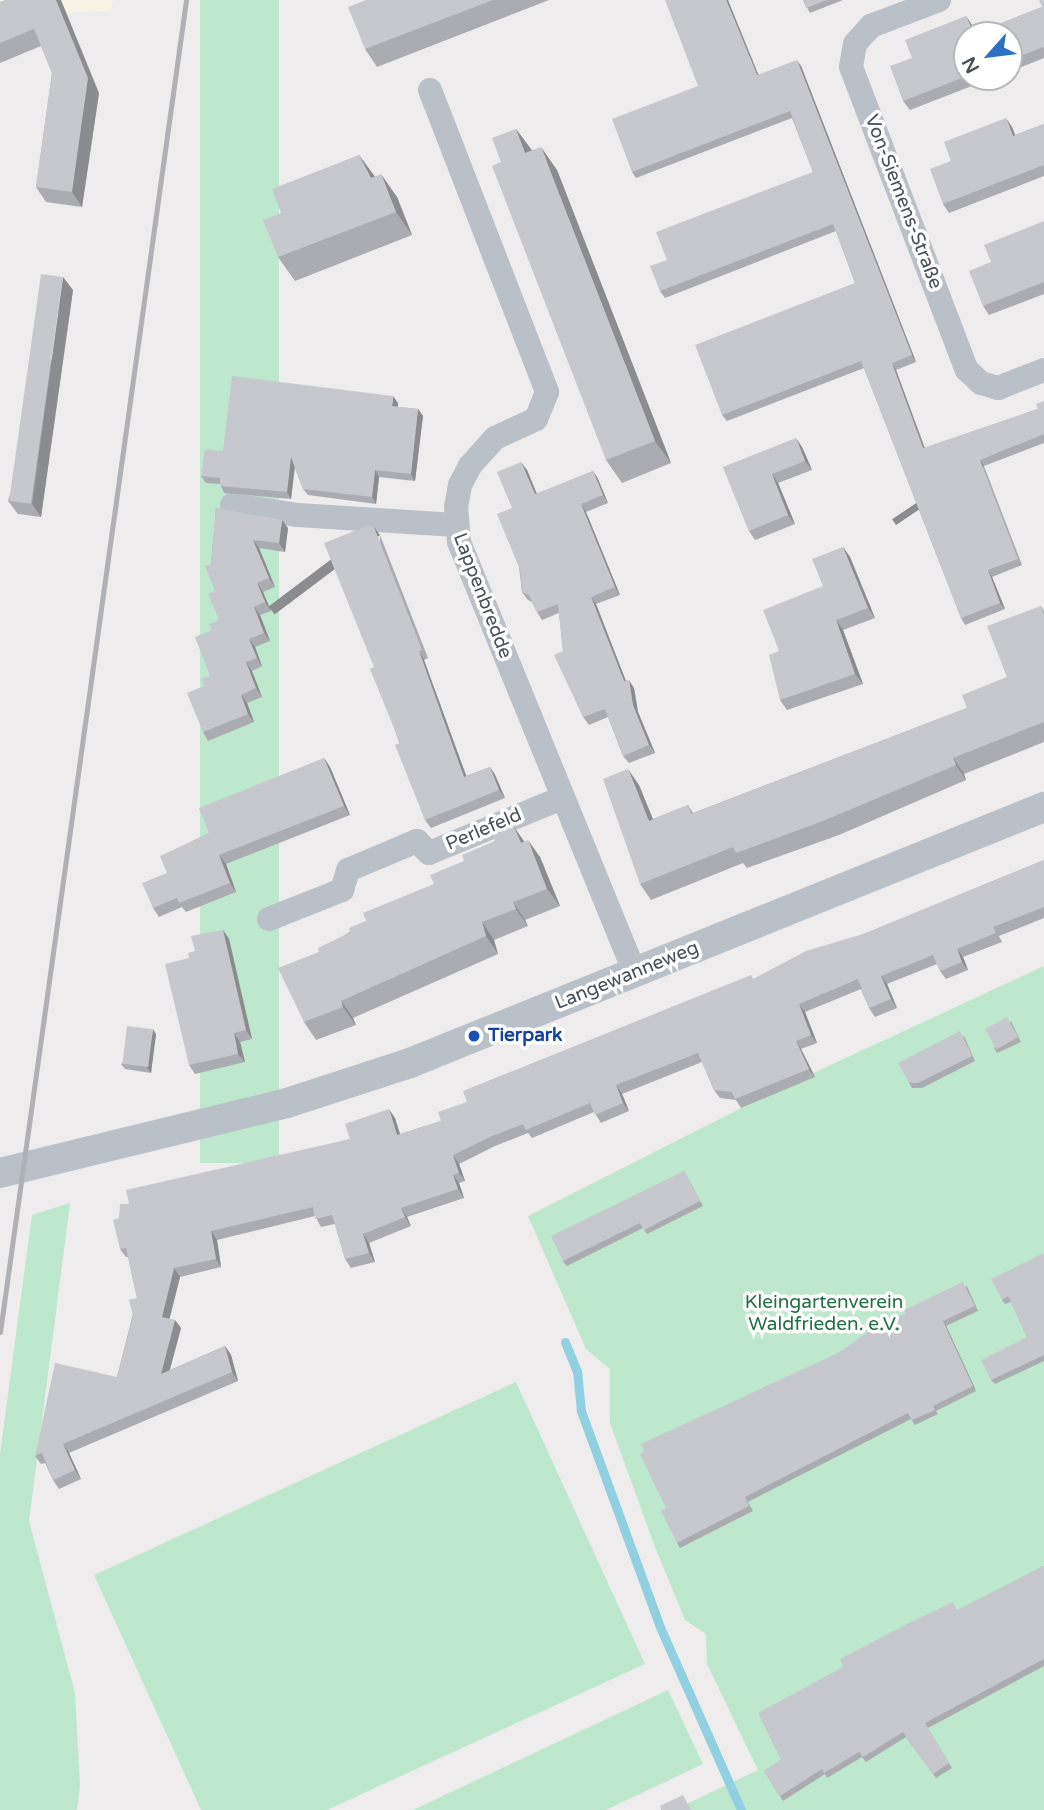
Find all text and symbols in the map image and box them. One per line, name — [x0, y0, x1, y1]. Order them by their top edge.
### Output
north arrow — [953, 21, 1023, 91]
text: N — [958, 53, 985, 77]
street label: Von-Siemens-Straße — [859, 112, 947, 292]
street label: Lappenbredde — [448, 530, 516, 662]
street label: Perlefeld — [443, 804, 525, 856]
street label: Langewanneweg — [552, 937, 702, 1015]
place label: Tierpark — [488, 1025, 562, 1047]
marker: Tierpark — [466, 1028, 482, 1044]
park label: Kleingartenverein Waldfrieden. e.V. — [745, 1292, 903, 1336]

